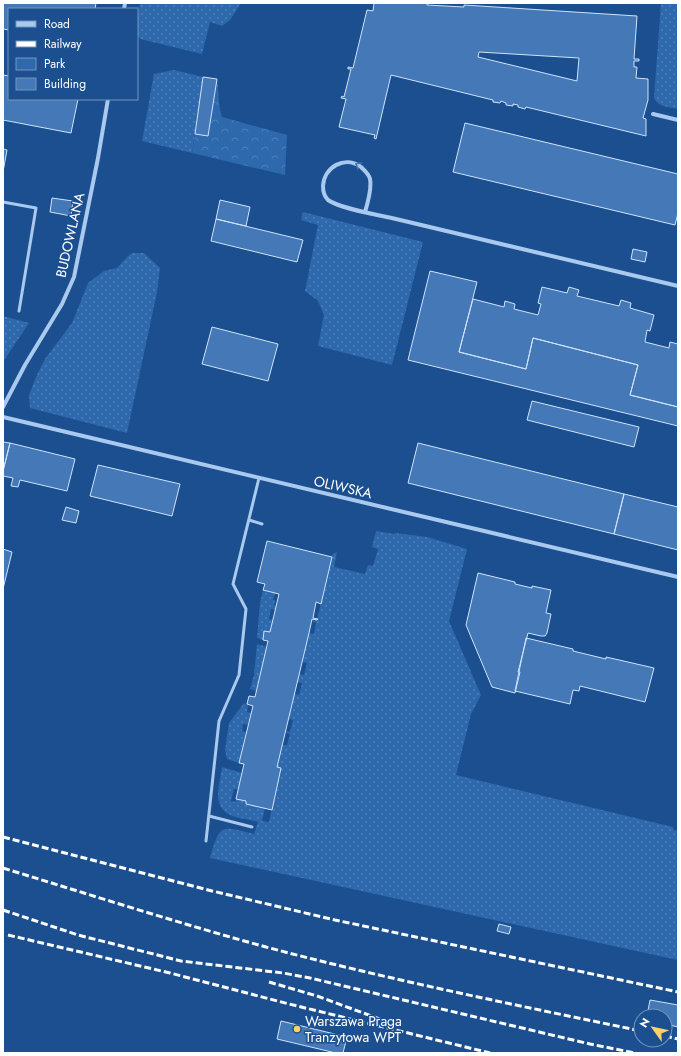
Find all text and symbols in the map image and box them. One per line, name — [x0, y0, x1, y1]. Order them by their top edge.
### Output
legend — [8, 8, 138, 100]
text: Road — [44, 15, 70, 33]
text: Railway — [44, 35, 82, 53]
text: Park — [44, 55, 66, 73]
text: Building — [44, 75, 86, 93]
one-way arrow — [355, 163, 362, 170]
street label: BUDOWLANA — [51, 190, 90, 279]
street label: OLIWSKA — [312, 471, 375, 504]
north arrow — [633, 1008, 673, 1048]
place label: Warszawa Praga Tranzytowa WPT — [305, 1011, 402, 1047]
text: N — [636, 1015, 654, 1031]
marker: Warszawa Praga Tranzytowa WPT — [292, 1024, 302, 1034]

